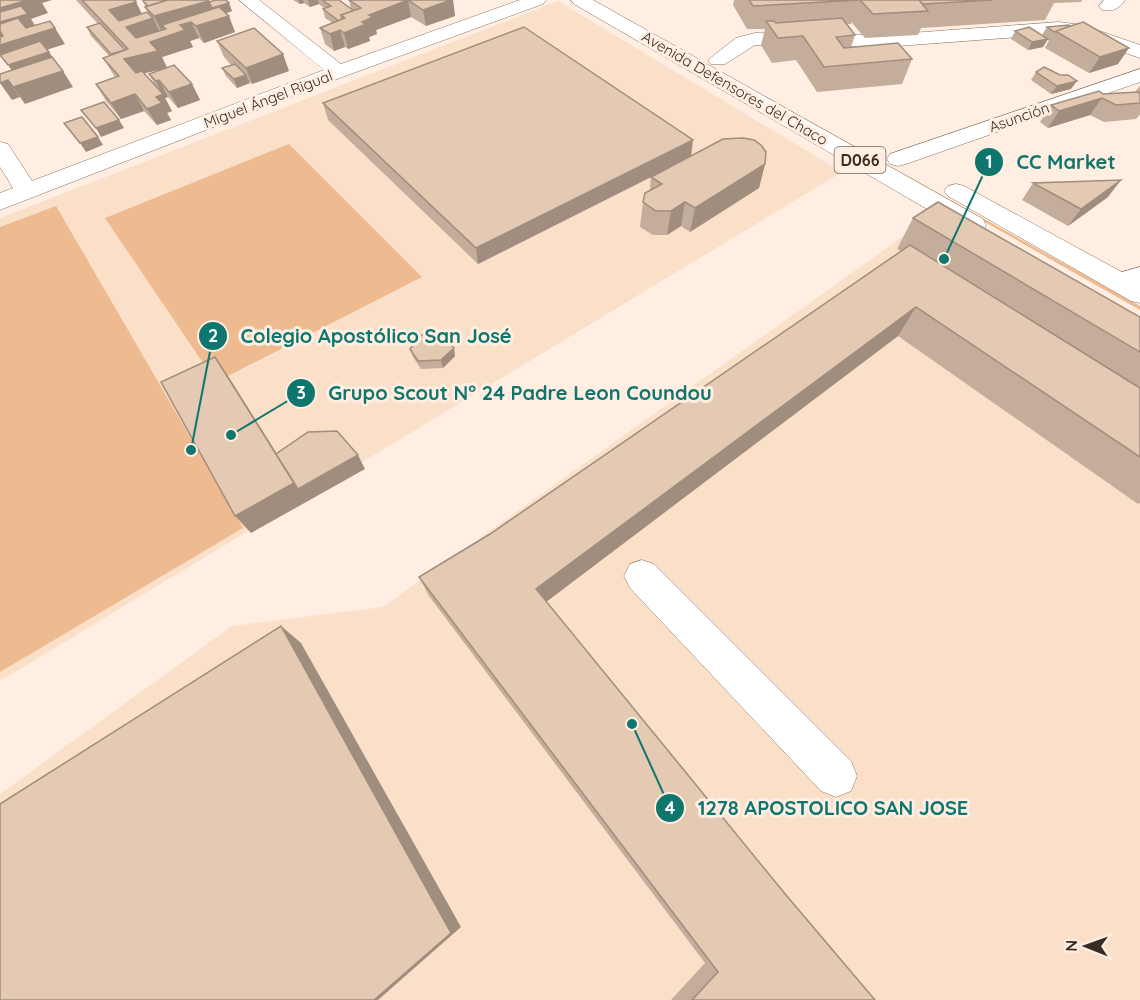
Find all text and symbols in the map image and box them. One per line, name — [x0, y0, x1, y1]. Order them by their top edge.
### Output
street label: Avenida Defensores del Chaco — [639, 27, 831, 149]
street label: Miguel Ángel Rigual — [201, 66, 335, 132]
street label: Asunción — [986, 98, 1052, 136]
callout: CC Market — [974, 143, 1127, 181]
road number: D066 — [834, 147, 886, 173]
text: CC Market — [1016, 149, 1116, 174]
text: 1 — [985, 150, 993, 173]
callout: Colegio Apostólico San José — [198, 317, 523, 355]
text: Colegio Apostólico San José — [240, 323, 512, 348]
text: 2 — [208, 324, 218, 347]
callout: Grupo Scout N° 24 Padre Leon Coundou — [286, 374, 723, 412]
text: Grupo Scout N° 24 Padre Leon Coundou — [328, 380, 712, 405]
text: 3 — [296, 381, 306, 404]
callout: 1278 APOSTOLICO SAN JOSE — [655, 789, 980, 827]
text: 1278 APOSTOLICO SAN JOSE — [698, 795, 968, 820]
text: 4 — [665, 796, 676, 819]
north arrow — [1056, 916, 1116, 976]
text: N — [1061, 940, 1081, 952]

